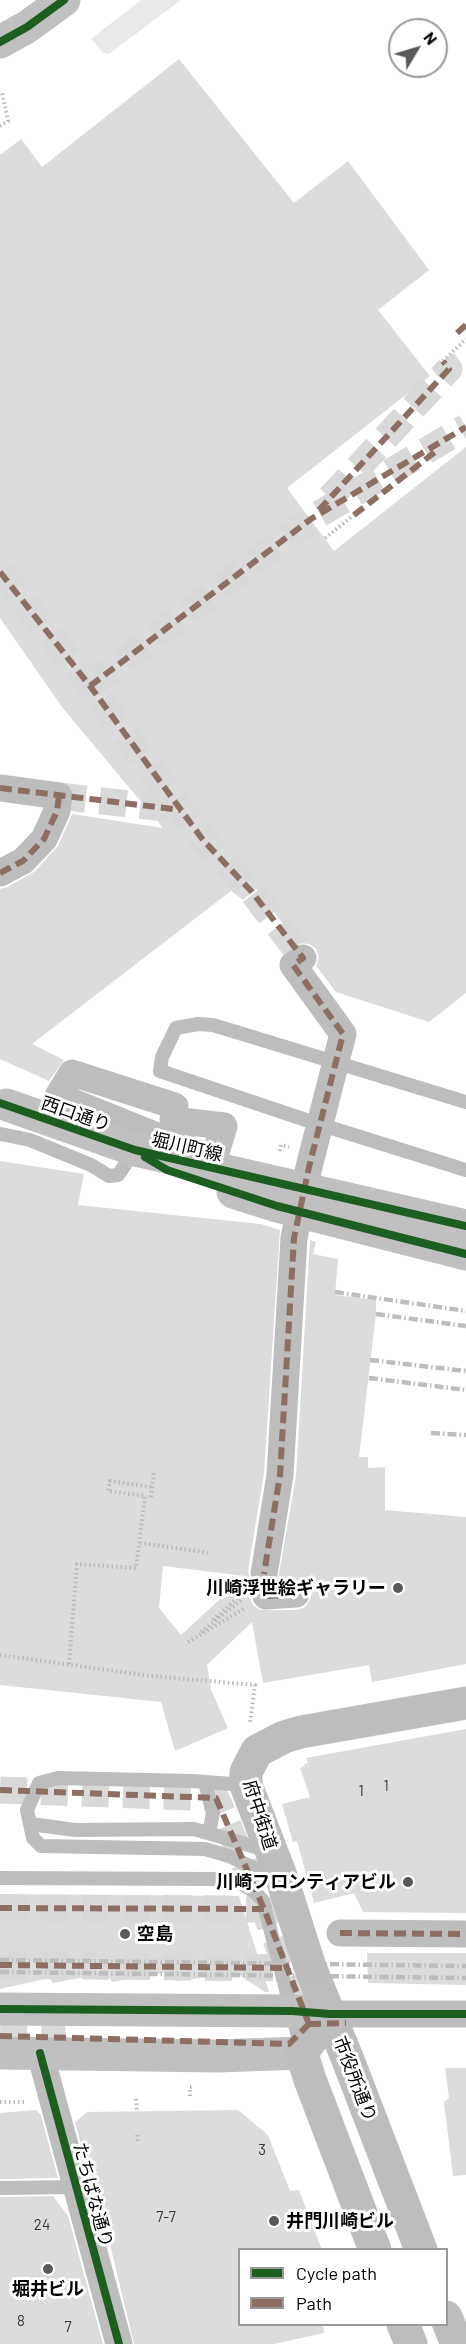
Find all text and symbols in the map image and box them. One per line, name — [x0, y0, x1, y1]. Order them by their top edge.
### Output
north arrow — [388, 18, 448, 78]
text: N — [420, 28, 442, 48]
street label: 西口通り — [38, 1092, 114, 1136]
street label: 堀川町線 — [149, 1128, 225, 1166]
place label: 川崎浮世絵ギャラリー — [206, 1577, 386, 1599]
marker: 川崎浮世絵ギャラリー — [391, 1581, 405, 1595]
street label: 府中街道 — [239, 1777, 281, 1853]
house number: 1 — [383, 1777, 389, 1795]
house number: 1 — [358, 1782, 364, 1800]
place label: 川崎フロンティアビル — [216, 1871, 396, 1893]
marker: 川崎フロンティアビル — [401, 1875, 415, 1889]
place label: 空島 — [137, 1923, 173, 1945]
marker: 空島 — [118, 1927, 132, 1941]
street label: 市役所通り — [329, 2033, 381, 2125]
street label: たちばな通り — [69, 2140, 117, 2250]
house number: 3 — [258, 2141, 266, 2159]
house number: 7-7 — [156, 2208, 176, 2226]
place label: 井門川崎ビル — [286, 2210, 394, 2232]
marker: 井門川崎ビル — [267, 2214, 281, 2228]
house number: 24 — [34, 2216, 50, 2234]
legend — [238, 2248, 448, 2326]
marker: 堀井ビル — [41, 2262, 55, 2276]
text: Cycle path — [296, 2262, 377, 2284]
place label: 堀井ビル — [12, 2278, 84, 2300]
text: Path — [296, 2292, 332, 2314]
house number: 8 — [17, 2312, 25, 2330]
house number: 7 — [64, 2318, 72, 2336]

